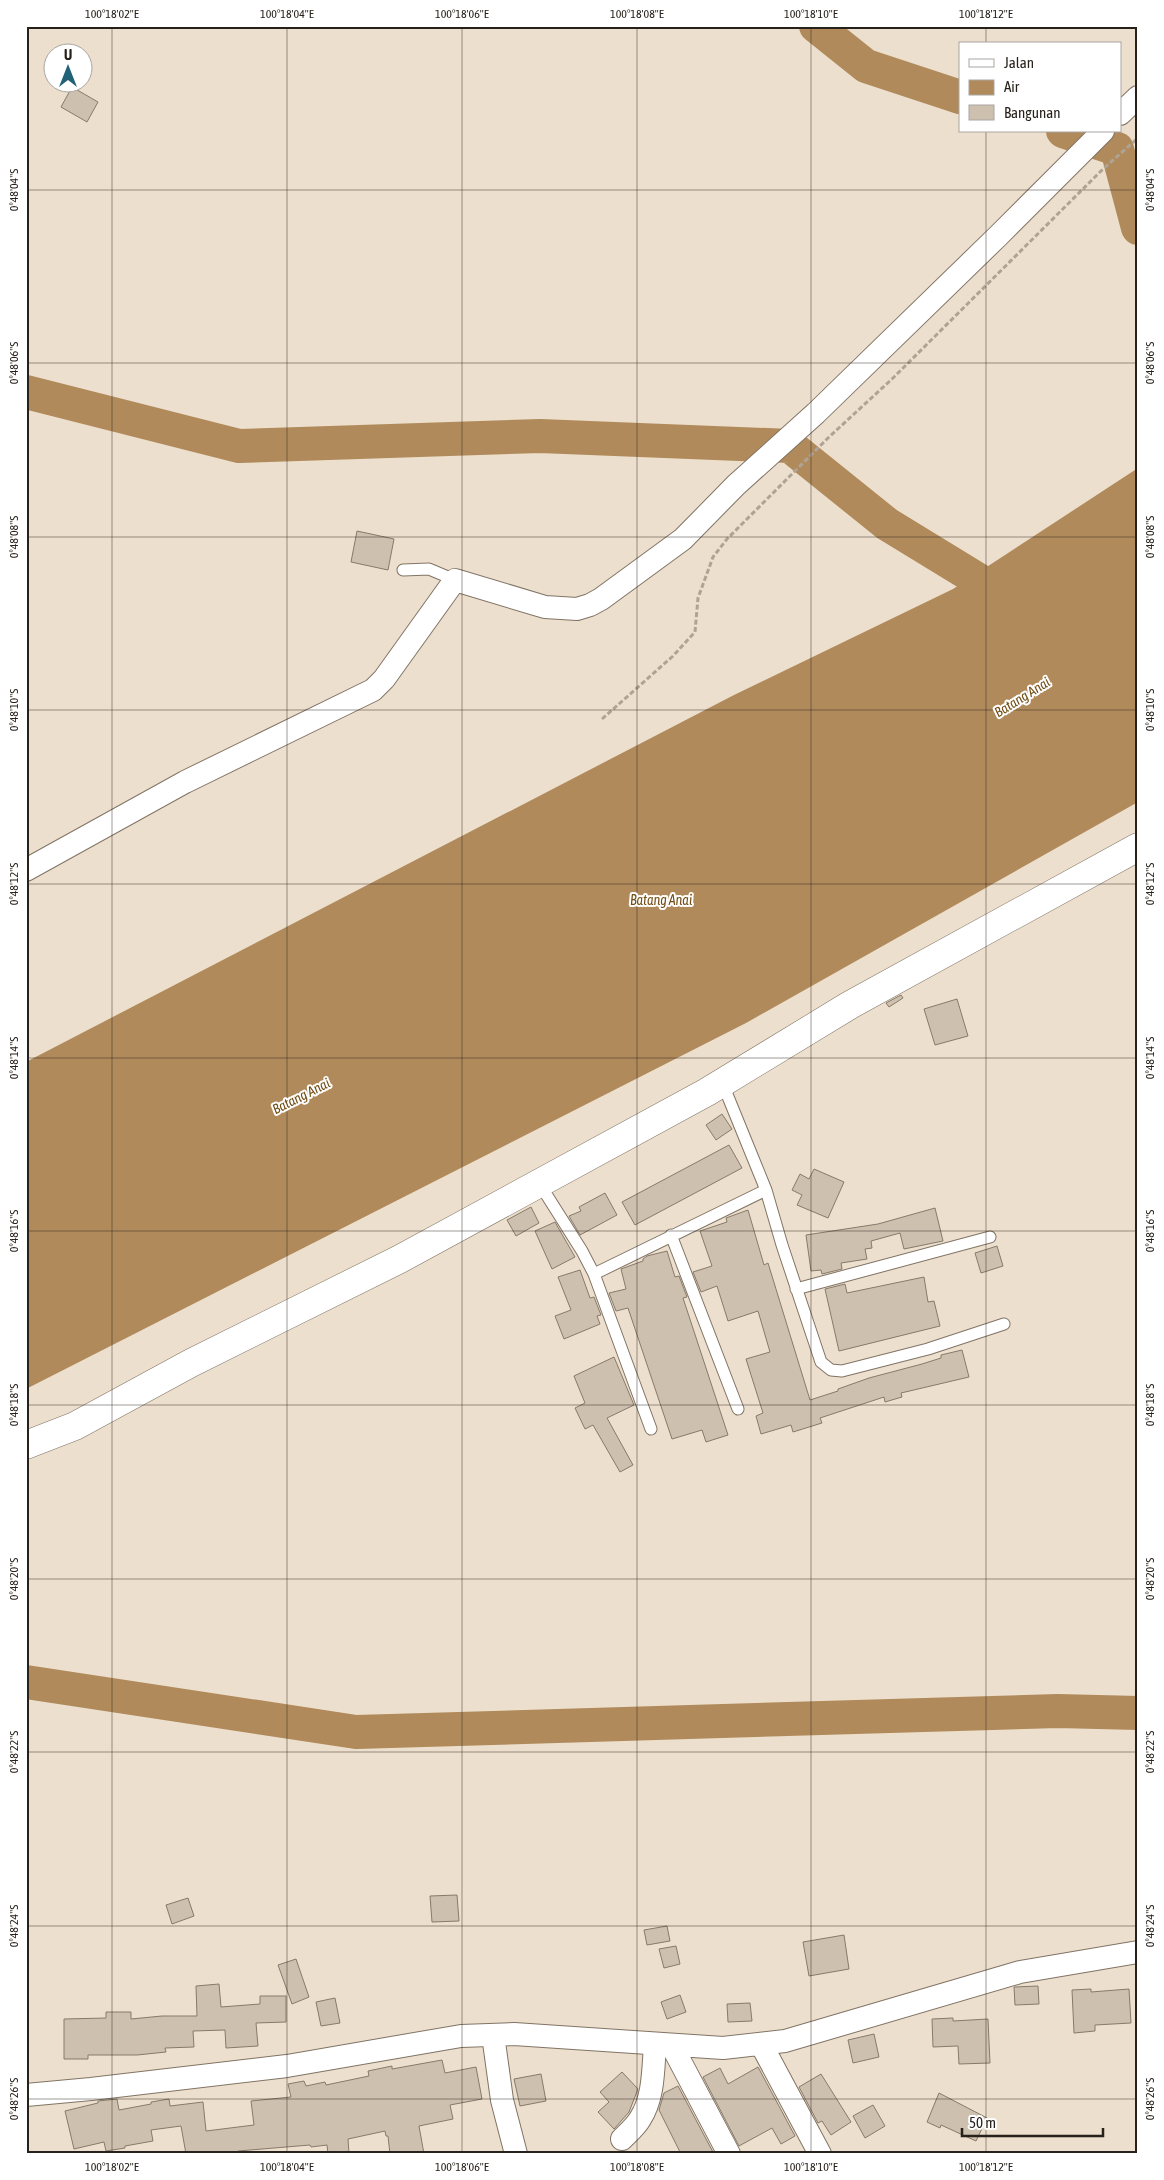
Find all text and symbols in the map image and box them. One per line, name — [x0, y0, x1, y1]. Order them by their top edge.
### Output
text: 100°18'02"E — [85, 7, 139, 21]
text: 100°18'04"E — [260, 7, 314, 21]
text: 100°18'06"E — [435, 7, 489, 21]
text: 100°18'08"E — [610, 7, 664, 21]
text: 100°18'10"E — [784, 7, 838, 21]
text: 100°18'12"E — [959, 7, 1013, 21]
north arrow — [42, 42, 92, 92]
legend — [959, 42, 1122, 132]
text: U — [64, 47, 72, 63]
text: Jalan — [1004, 54, 1034, 71]
text: Air — [1004, 78, 1020, 95]
text: Bangunan — [1004, 104, 1061, 121]
text: 0°48'04"S — [7, 169, 21, 211]
text: 0°48'04"S — [1143, 169, 1157, 211]
text: 0°48'06"S — [7, 342, 21, 384]
text: 0°48'06"S — [1143, 342, 1157, 384]
text: 0°48'08"S — [7, 516, 21, 558]
text: 0°48'08"S — [1143, 516, 1157, 558]
water label: Batang Anai — [991, 674, 1053, 720]
text: 0°48'10"S — [7, 689, 21, 731]
text: 0°48'10"S — [1143, 689, 1157, 731]
text: 0°48'12"S — [7, 863, 21, 905]
text: 0°48'12"S — [1143, 863, 1157, 905]
water label: Batang Anai — [630, 892, 692, 908]
text: 0°48'14"S — [7, 1037, 21, 1079]
text: 0°48'14"S — [1143, 1037, 1157, 1079]
water label: Batang Anai — [270, 1075, 332, 1117]
text: 0°48'16"S — [7, 1210, 21, 1252]
text: 0°48'16"S — [1143, 1210, 1157, 1252]
text: 0°48'18"S — [7, 1384, 21, 1426]
text: 0°48'18"S — [1143, 1384, 1157, 1426]
text: 0°48'20"S — [7, 1558, 21, 1600]
text: 0°48'20"S — [1143, 1558, 1157, 1600]
text: 0°48'22"S — [7, 1731, 21, 1773]
text: 0°48'22"S — [1143, 1731, 1157, 1773]
text: 0°48'24"S — [7, 1905, 21, 1947]
text: 0°48'24"S — [1143, 1905, 1157, 1947]
text: 0°48'26"S — [7, 2078, 21, 2120]
text: 0°48'26"S — [1143, 2078, 1157, 2120]
scale bar — [962, 2105, 1103, 2137]
text: 50 m — [969, 2114, 996, 2131]
text: 100°18'02"E — [85, 2160, 139, 2174]
text: 100°18'04"E — [260, 2160, 314, 2174]
text: 100°18'06"E — [435, 2160, 489, 2174]
text: 100°18'08"E — [610, 2160, 664, 2174]
text: 100°18'10"E — [784, 2160, 838, 2174]
text: 100°18'12"E — [959, 2160, 1013, 2174]

